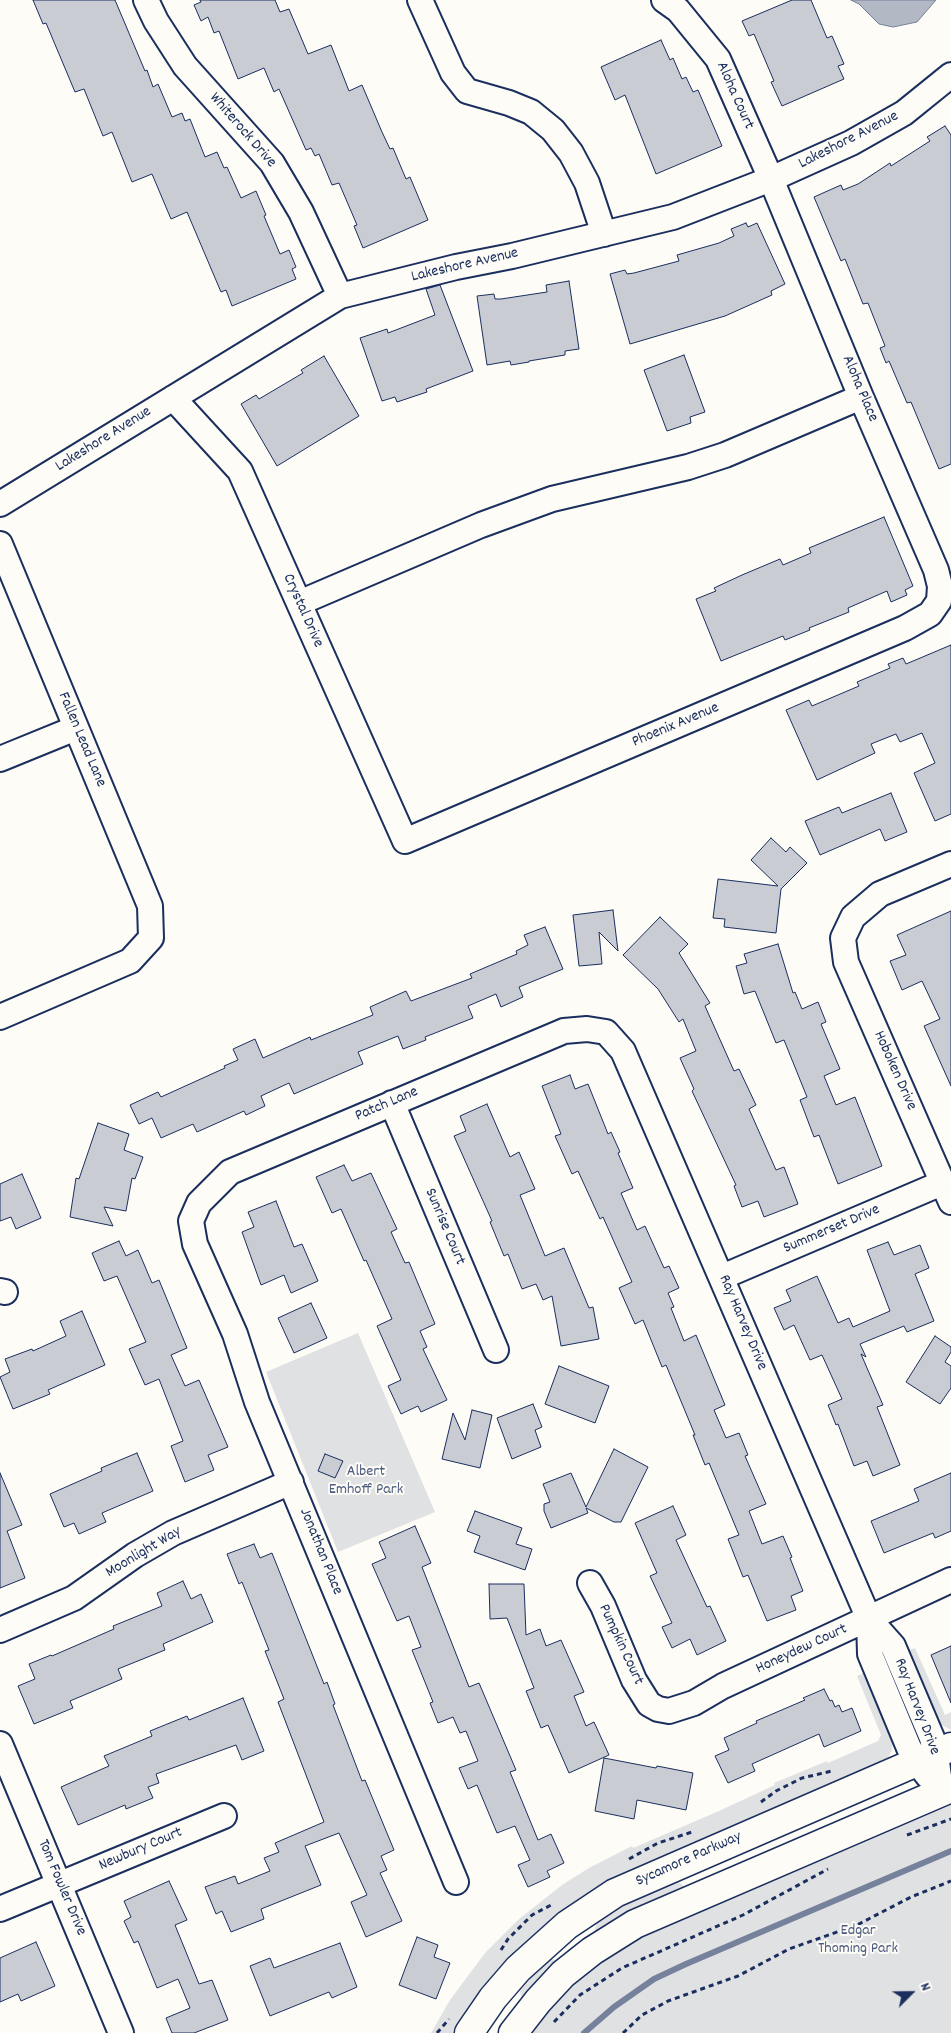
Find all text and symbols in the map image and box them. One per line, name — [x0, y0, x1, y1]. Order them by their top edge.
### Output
street label: Aloha Court — [711, 59, 757, 133]
street label: Whiterock Drive — [204, 90, 280, 172]
street label: Lakeshore Avenue — [796, 108, 902, 174]
street label: Lakeshore Avenue — [410, 244, 520, 288]
street label: Aloha Place — [836, 353, 882, 425]
street label: Lakeshore Avenue — [53, 403, 155, 477]
street label: Crystal Drive — [277, 571, 327, 651]
street label: Fallen Lead Lane — [52, 690, 110, 790]
street label: Phoenix Avenue — [630, 699, 722, 753]
street label: Hoboken Drive — [868, 1028, 920, 1114]
street label: Patch Lane — [353, 1083, 421, 1127]
street label: Sunrise Court — [419, 1186, 469, 1268]
street label: Summerset Drive — [781, 1201, 883, 1259]
street label: Ray Harvey Drive — [713, 1272, 771, 1374]
park label: Albert Emhoff Park — [329, 1463, 403, 1501]
street label: Jonathan Place — [294, 1506, 346, 1598]
street label: Moonlight Way — [103, 1523, 185, 1583]
street label: Pumpkin Court — [593, 1602, 647, 1688]
street label: Honeydew Court — [753, 1620, 851, 1680]
street label: Ray Harvey Drive — [889, 1656, 943, 1758]
street label: Newbury Court — [96, 1824, 186, 1876]
street label: Sycamore Parkway — [633, 1828, 745, 1892]
street label: Tom Fowler Drive — [32, 1837, 90, 1939]
park label: Edgar Thoming Park — [818, 1922, 898, 1960]
north arrow — [886, 1968, 936, 2018]
text: N — [914, 1980, 935, 1994]

